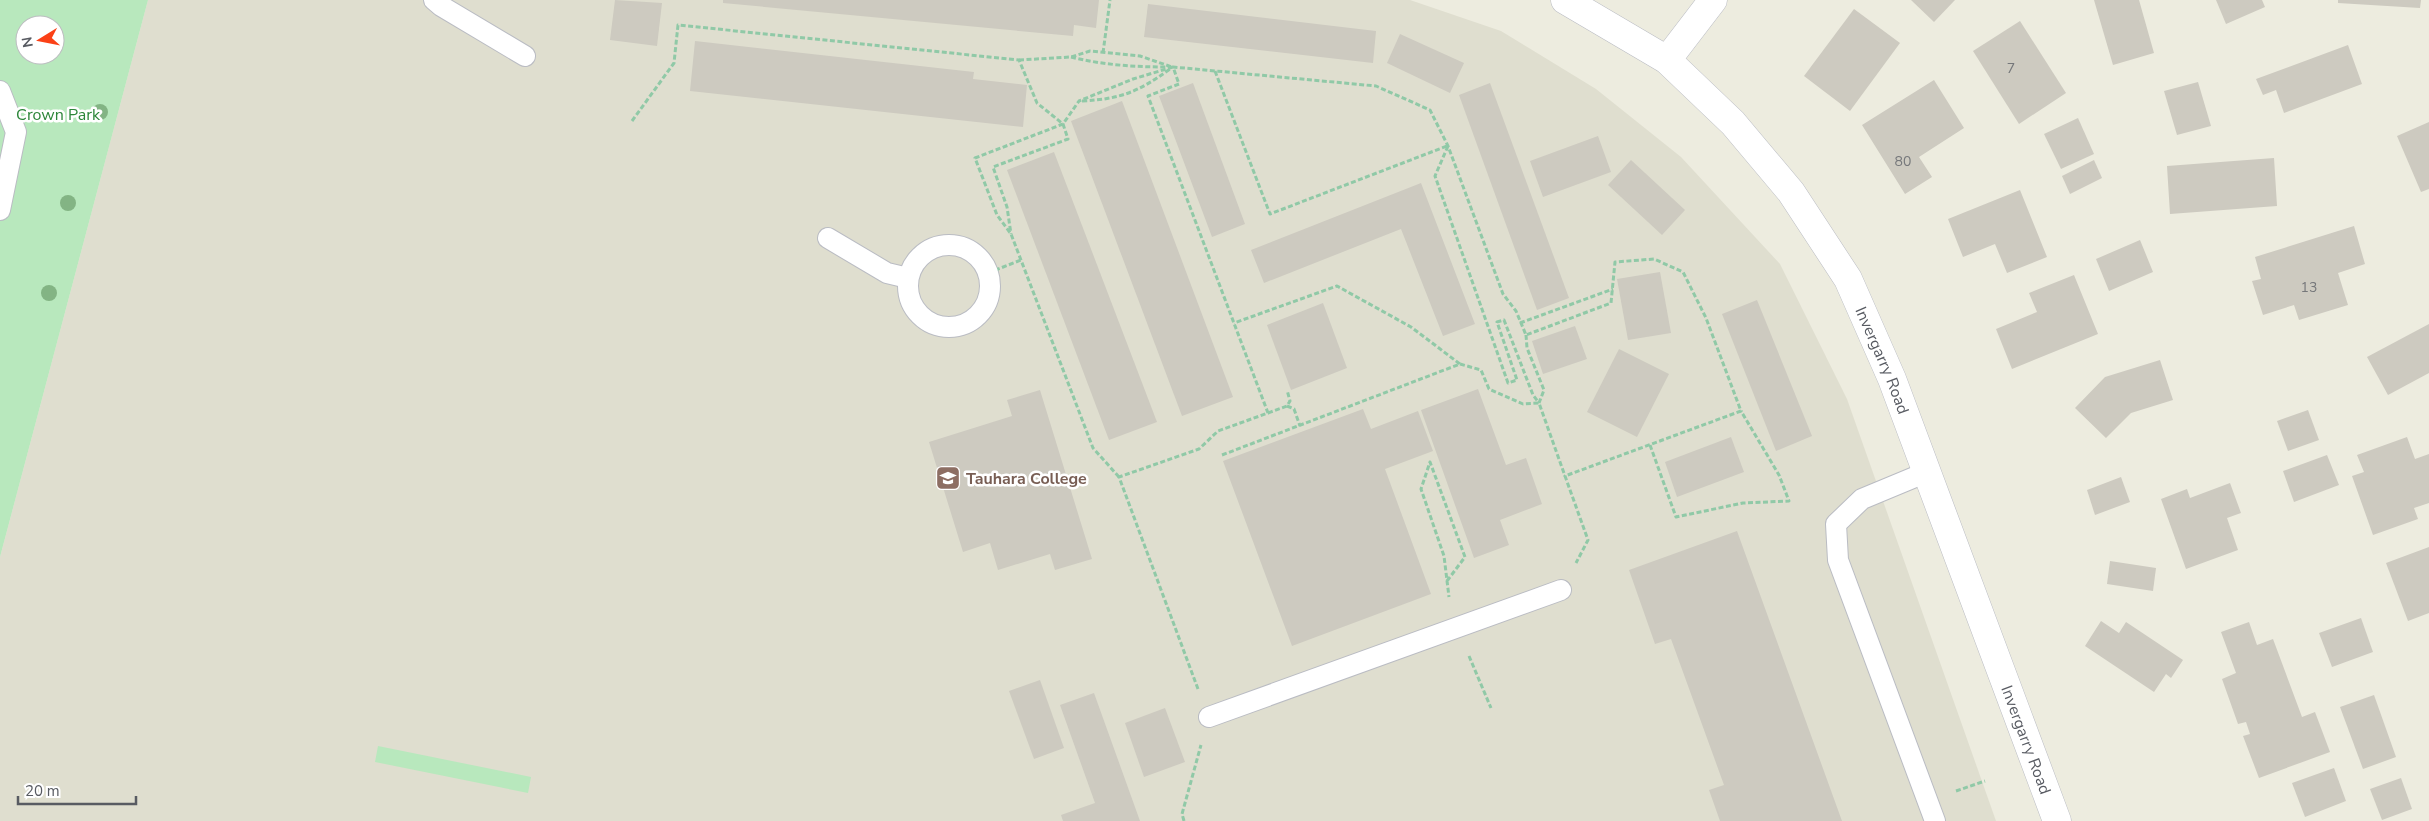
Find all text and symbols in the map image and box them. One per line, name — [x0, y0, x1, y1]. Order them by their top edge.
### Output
north arrow — [15, 15, 65, 65]
text: N — [17, 35, 38, 49]
house number: 7 — [2007, 59, 2015, 78]
park label: Crown Park — [16, 104, 101, 126]
house number: 80 — [1895, 152, 1911, 171]
house number: 13 — [2301, 278, 2317, 297]
street label: Invergarry Road — [1849, 303, 1914, 417]
school or university icon: Tauhara College — [935, 465, 961, 491]
place label: Tauhara College — [966, 468, 1087, 490]
street label: Invergarry Road — [1995, 682, 2056, 798]
scale bar — [18, 774, 135, 806]
text: 20 m — [25, 781, 60, 801]

